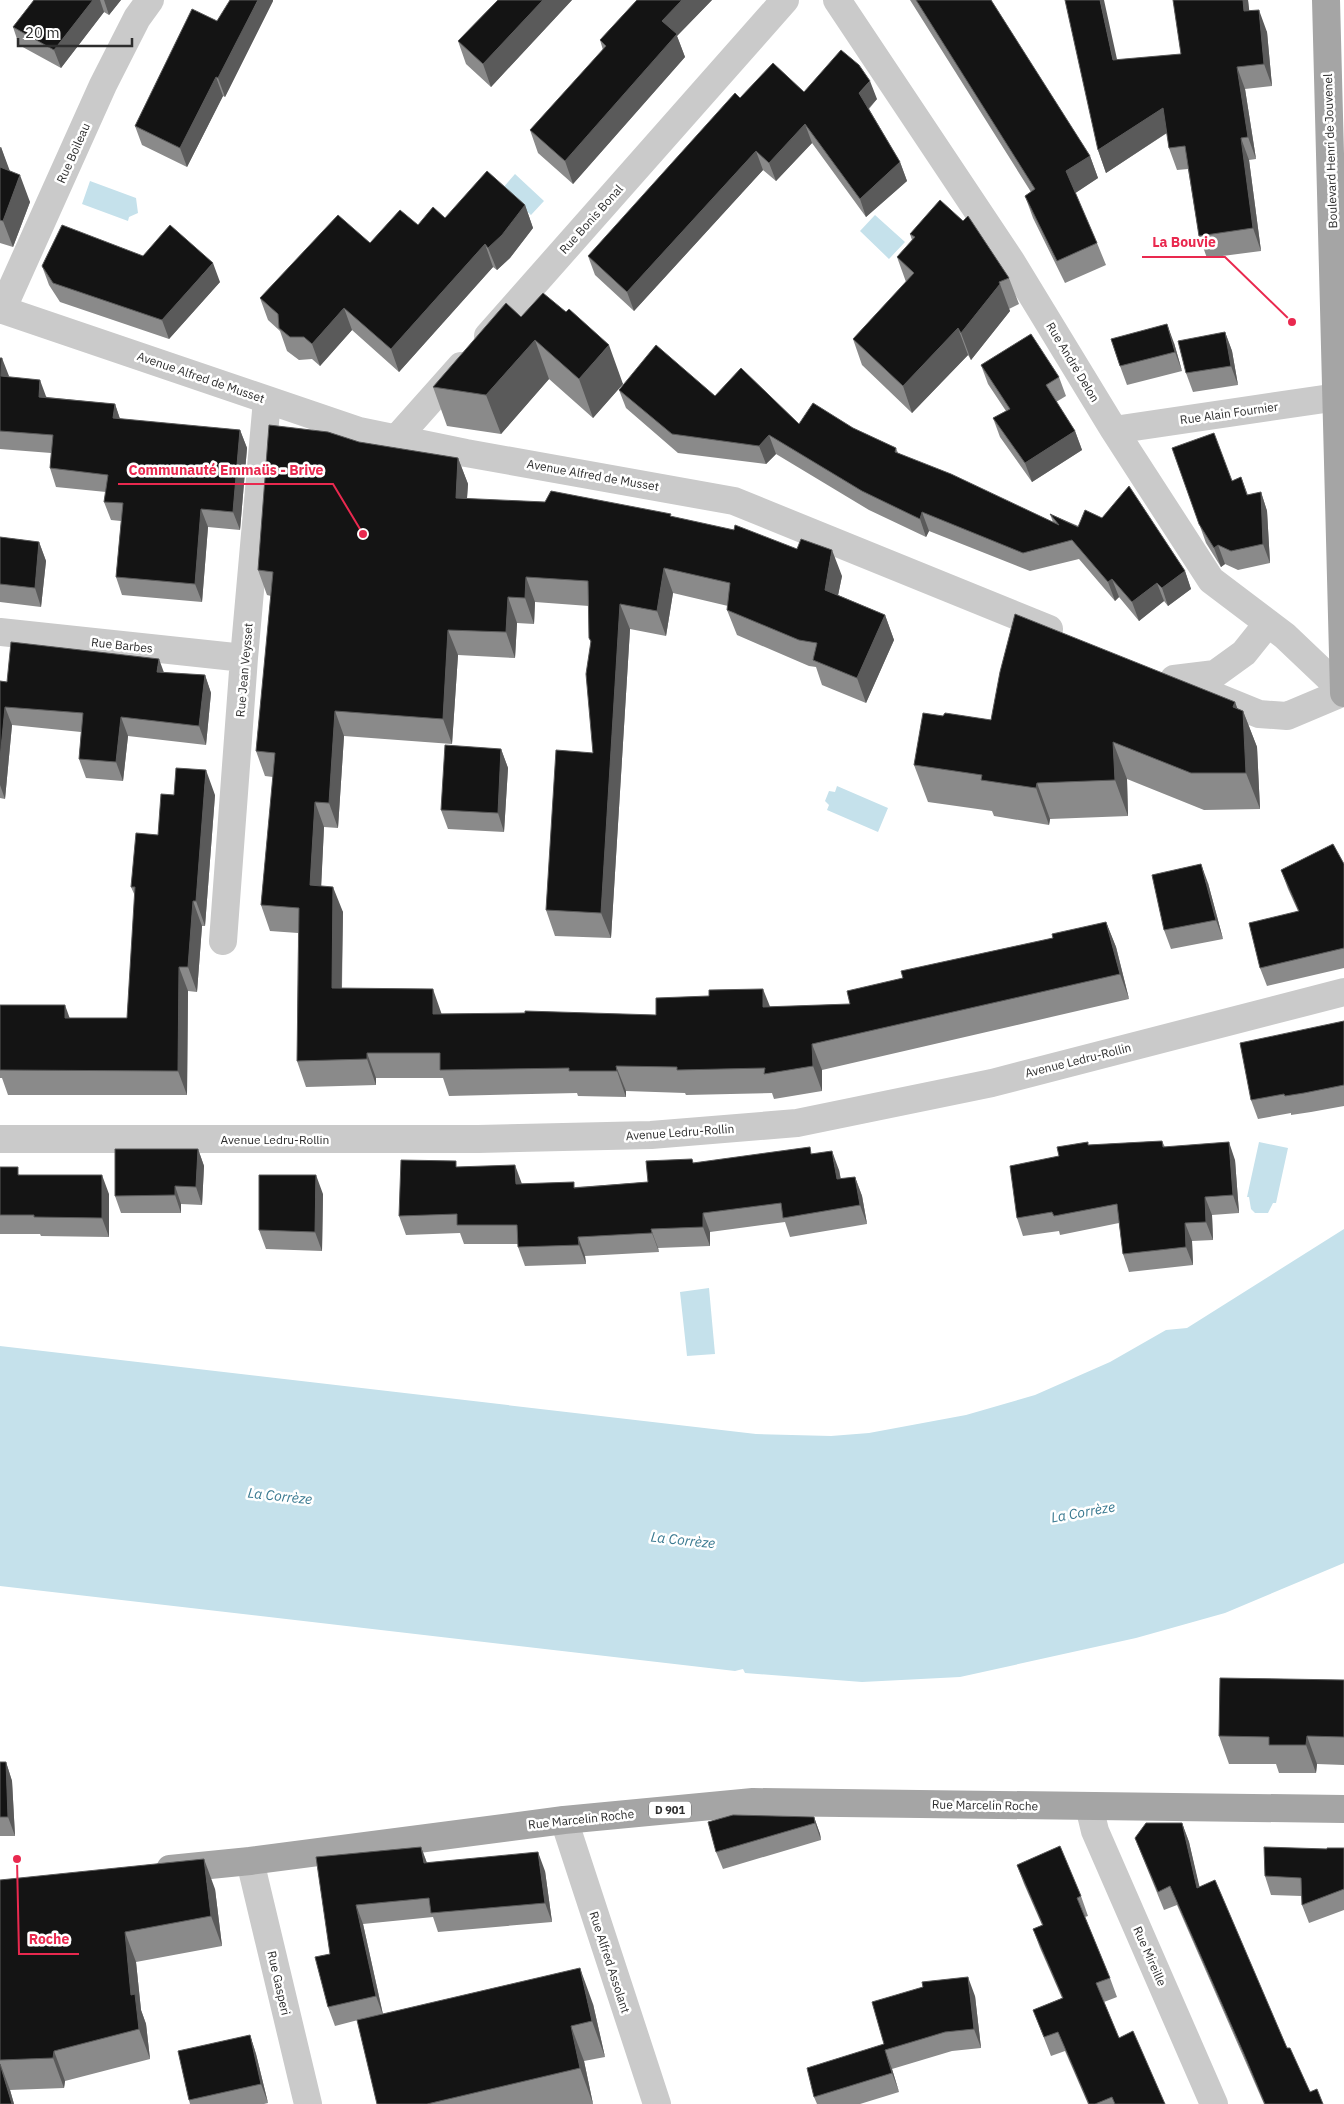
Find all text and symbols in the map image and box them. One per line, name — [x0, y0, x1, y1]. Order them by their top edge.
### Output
scale bar — [18, 15, 131, 47]
text: 20 m — [25, 23, 60, 42]
street label: Boulevard Henri de Jouvenel — [1320, 73, 1340, 229]
street label: Rue Boileau — [53, 120, 93, 186]
street label: Rue Bonis Bonal — [556, 181, 626, 257]
callout: La Bouvie — [1142, 228, 1225, 257]
text: La Bouvie — [1152, 233, 1216, 251]
street label: Rue André Delon — [1043, 319, 1103, 405]
street label: Avenue Alfred de Musset — [135, 348, 267, 406]
street label: Rue Alain Fournier — [1179, 399, 1280, 427]
callout: Communauté Emmaüs - Brive — [118, 455, 333, 484]
street label: Avenue Alfred de Musset — [526, 456, 660, 494]
text: Communauté Emmaüs - Brive — [129, 461, 324, 479]
street label: Rue Jean Veysset — [232, 622, 256, 718]
street label: Rue Barbes — [90, 634, 154, 656]
street label: Avenue Ledru-Rollin — [1023, 1040, 1133, 1080]
street label: Avenue Ledru-Rollin — [625, 1121, 735, 1143]
street label: Avenue Ledru-Rollin — [221, 1132, 329, 1147]
water label: La Corrèze — [247, 1484, 313, 1508]
water label: La Corrèze — [1050, 1498, 1116, 1526]
water label: La Corrèze — [650, 1528, 716, 1552]
street label: Rue Marcelin Roche — [932, 1797, 1039, 1813]
road number: D 901 — [649, 1802, 691, 1818]
street label: Rue Marcelin Roche — [527, 1806, 635, 1832]
street label: Rue Alfred Assolant — [586, 1909, 634, 2015]
street label: Rue Mireille — [1130, 1924, 1170, 1988]
callout: Roche — [19, 1925, 79, 1954]
text: Roche — [29, 1930, 69, 1948]
street label: Rue Gasperi — [264, 1949, 294, 2017]

